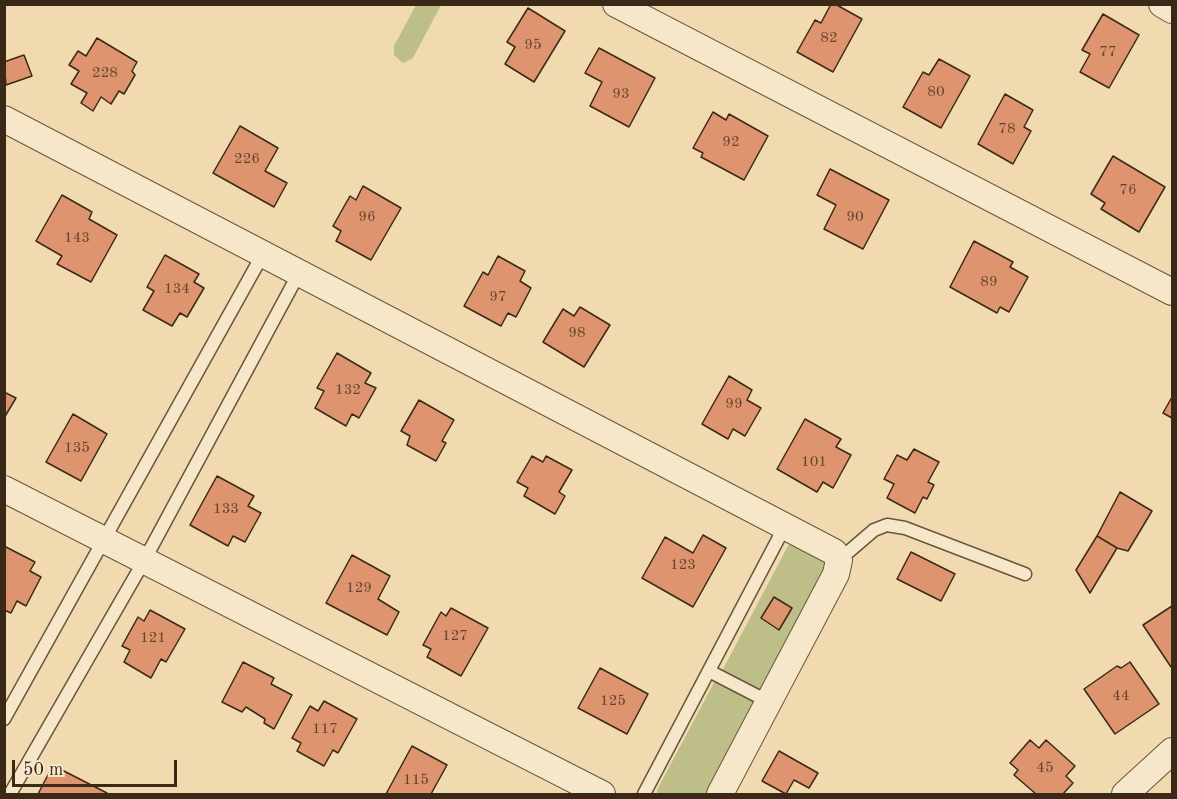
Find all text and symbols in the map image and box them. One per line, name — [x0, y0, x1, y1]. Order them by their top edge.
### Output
house number: 82 — [820, 29, 838, 47]
house number: 95 — [524, 36, 542, 54]
house number: 77 — [1099, 43, 1117, 61]
house number: 228 — [92, 64, 118, 82]
house number: 80 — [927, 83, 945, 101]
house number: 93 — [612, 85, 630, 103]
house number: 78 — [998, 120, 1016, 138]
house number: 92 — [722, 133, 740, 151]
house number: 226 — [234, 150, 260, 168]
house number: 76 — [1119, 181, 1137, 199]
house number: 96 — [358, 208, 376, 226]
house number: 90 — [846, 208, 864, 226]
house number: 143 — [64, 229, 90, 247]
house number: 89 — [980, 273, 998, 291]
house number: 134 — [164, 280, 190, 298]
house number: 97 — [489, 288, 507, 306]
house number: 98 — [568, 324, 586, 342]
house number: 132 — [335, 381, 361, 399]
house number: 99 — [725, 395, 743, 413]
house number: 135 — [64, 439, 90, 457]
house number: 101 — [801, 453, 827, 471]
house number: 133 — [213, 500, 239, 518]
house number: 123 — [670, 556, 696, 574]
house number: 129 — [346, 579, 372, 597]
house number: 127 — [442, 627, 468, 645]
house number: 121 — [140, 629, 166, 647]
house number: 44 — [1112, 687, 1130, 705]
house number: 125 — [600, 692, 626, 710]
house number: 117 — [312, 720, 338, 738]
scale bar — [15, 748, 180, 786]
house number: 45 — [1036, 759, 1054, 777]
text: 50 m — [23, 761, 63, 779]
house number: 115 — [403, 771, 429, 789]

